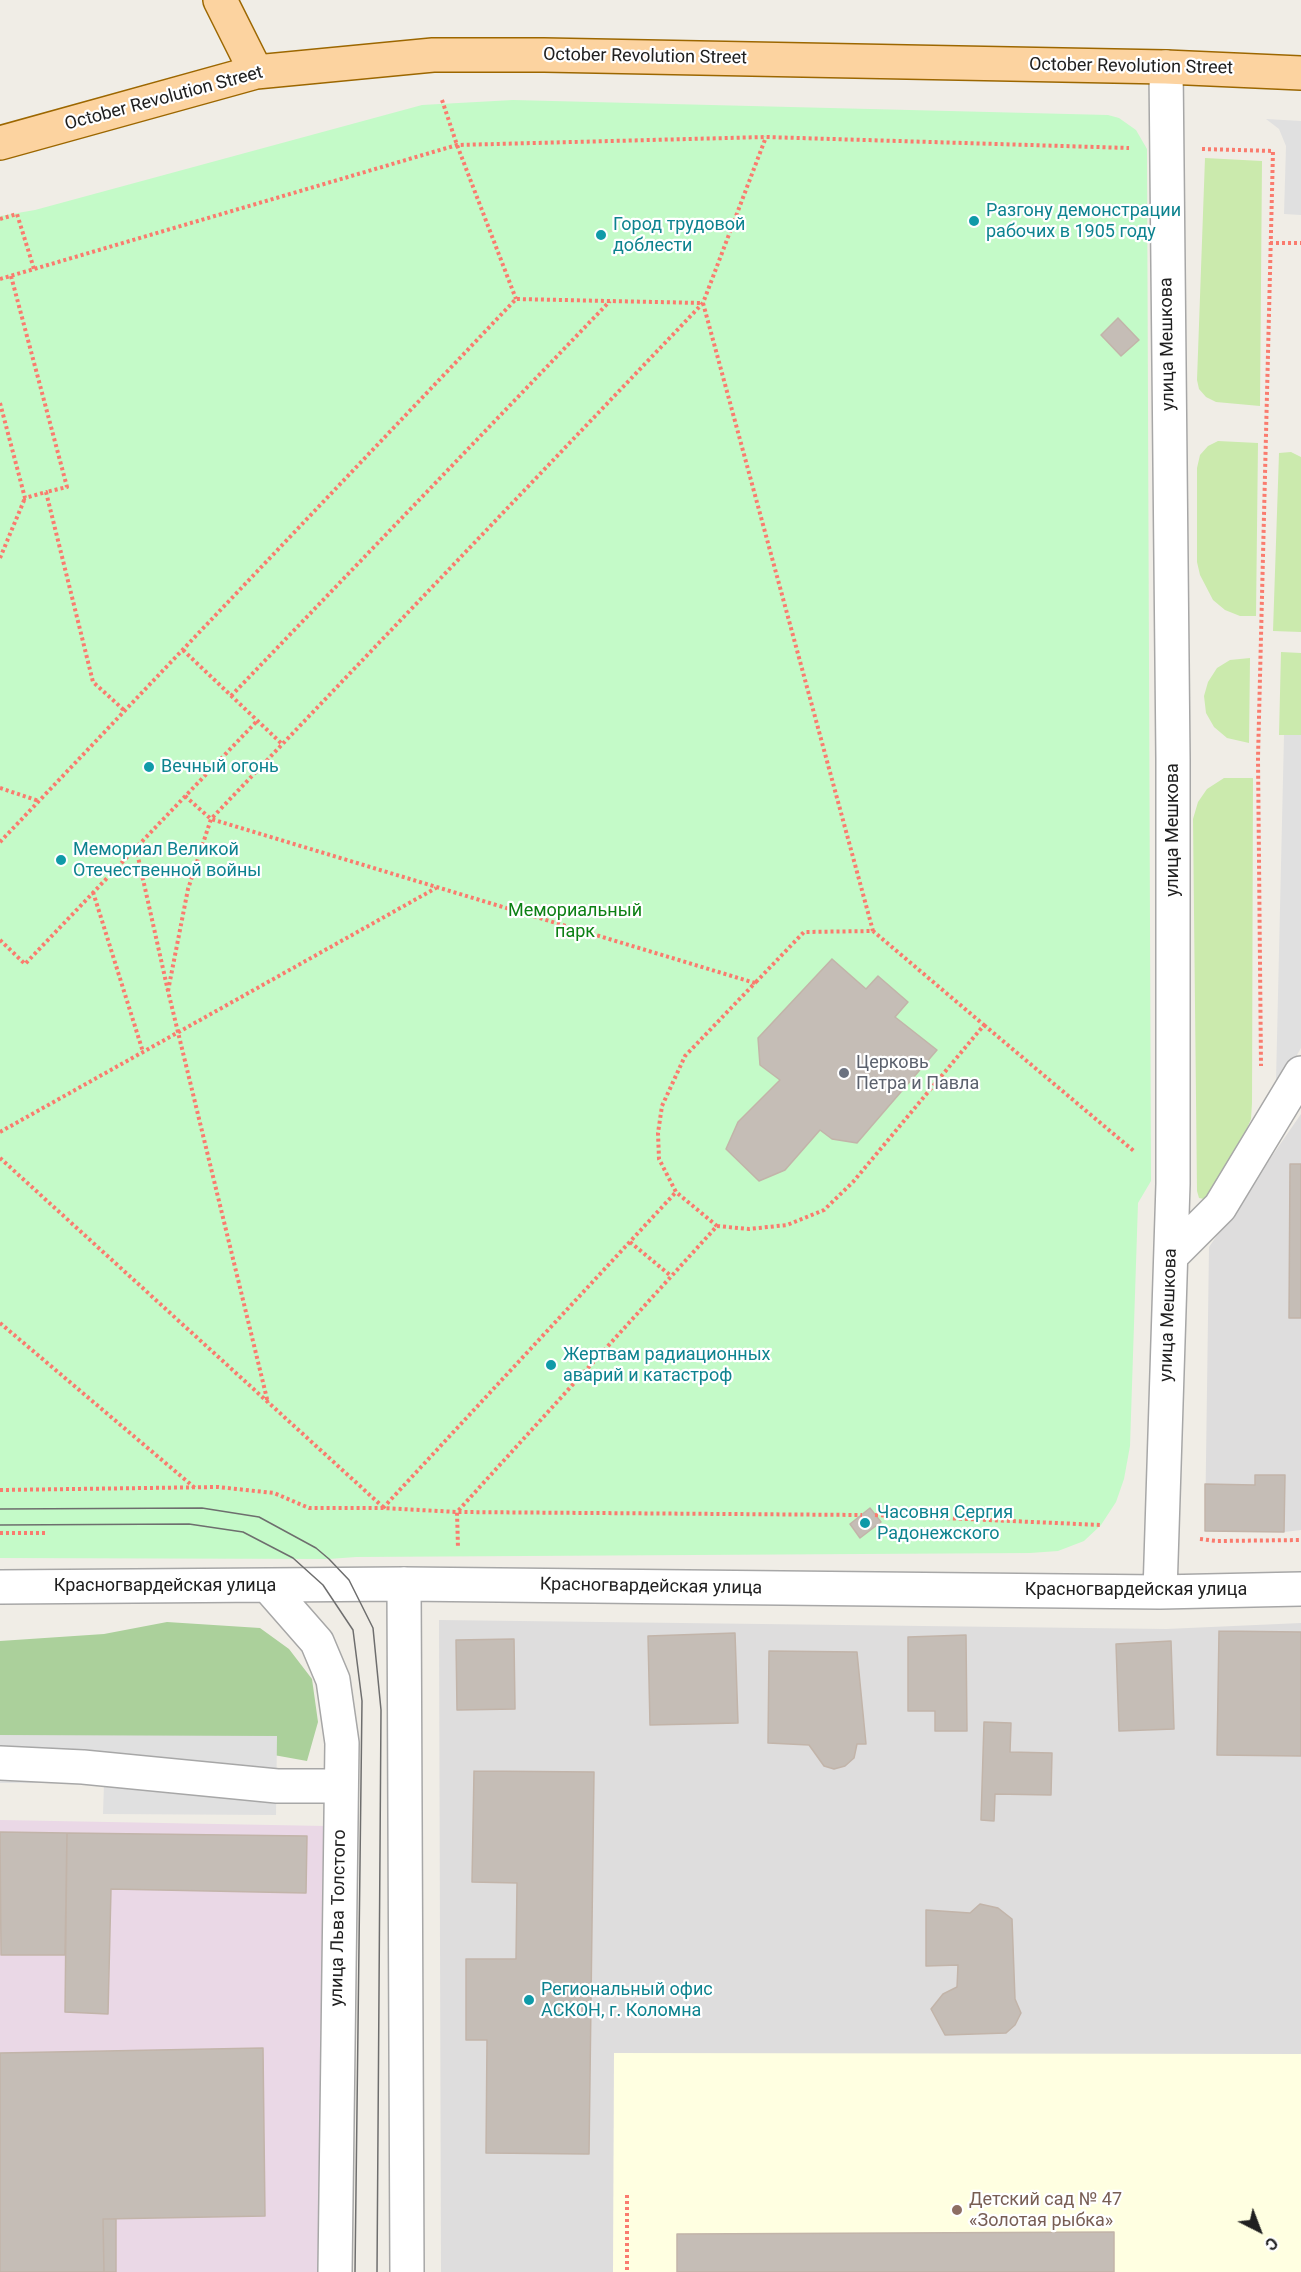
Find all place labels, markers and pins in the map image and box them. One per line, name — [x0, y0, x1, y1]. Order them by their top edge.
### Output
place label: Разгону демонстрации рабочих в 1905 году — [986, 200, 1181, 242]
place label: Город трудовой доблести — [613, 214, 745, 256]
marker: Разгону демонстрации рабочих в 1905 году — [967, 214, 981, 228]
marker: Город трудовой доблести — [594, 228, 608, 242]
place label: Вечный огонь — [161, 756, 279, 778]
marker: Вечный огонь — [142, 760, 156, 774]
place label: Мемориал Великой Отечественной войны — [73, 839, 261, 882]
marker: Мемориал Великой Отечественной войны — [54, 853, 68, 867]
place label: Церковь Петра и Павла — [856, 1052, 979, 1094]
marker: Церковь Петра и Павла — [837, 1066, 851, 1080]
place label: Жертвам радиационных аварий и катастроф — [563, 1344, 771, 1386]
marker: Жертвам радиационных аварий и катастроф — [544, 1358, 558, 1372]
place label: Часовня Сергия Радонежского — [877, 1502, 1013, 1544]
marker: Часовня Сергия Радонежского — [858, 1516, 872, 1530]
place label: Региональный офис АСКОН, г. Коломна — [541, 1979, 713, 2022]
marker: Региональный офис АСКОН, г. Коломна — [522, 1993, 536, 2007]
place label: Детский сад № 47 «Золотая рыбка» — [969, 2189, 1122, 2232]
marker: Детский сад № 47 «Золотая рыбка» — [950, 2203, 964, 2217]

